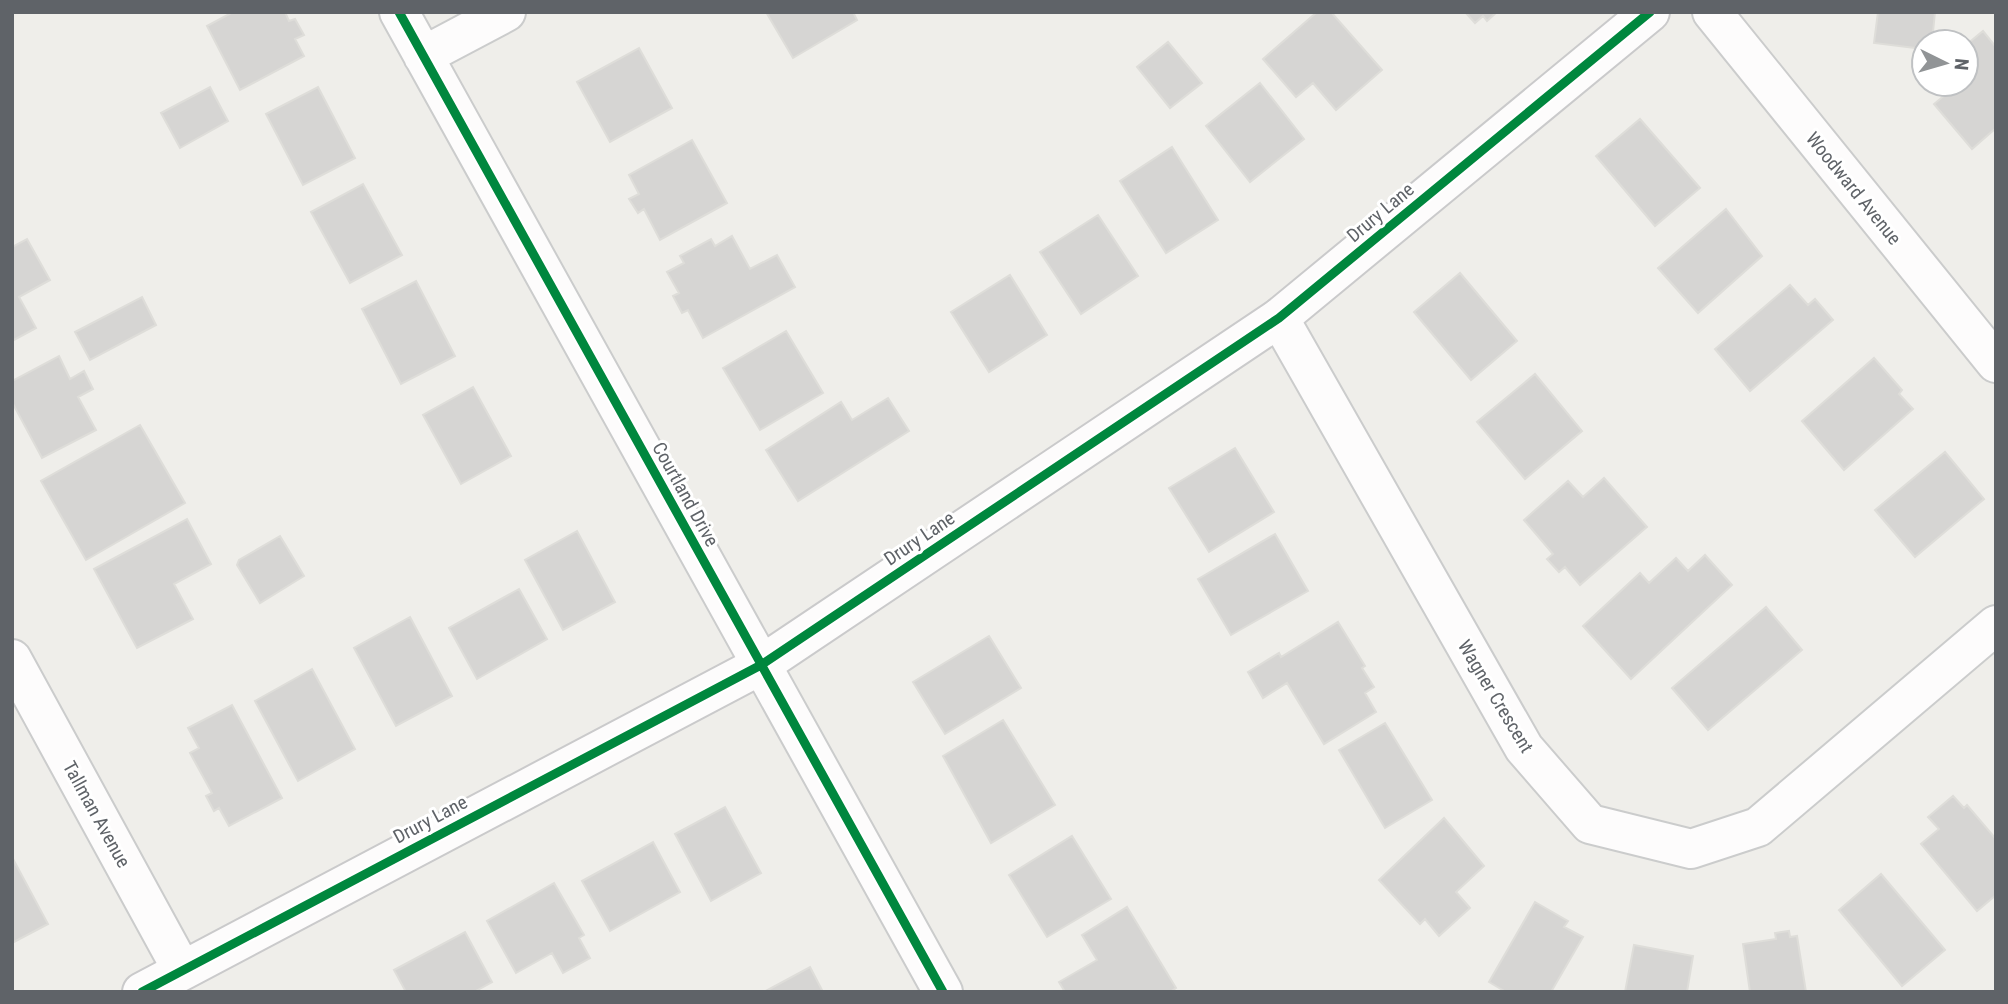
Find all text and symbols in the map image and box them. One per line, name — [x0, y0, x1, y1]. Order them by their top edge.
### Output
north arrow — [1910, 28, 1980, 98]
text: N — [1949, 58, 1973, 71]
street label: Woodward Avenue — [1801, 127, 1906, 249]
street label: Drury Lane — [1342, 178, 1419, 247]
street label: Courtland Drive — [647, 438, 724, 551]
street label: Drury Lane — [880, 506, 959, 570]
street label: Wagner Crescent — [1453, 636, 1538, 757]
street label: Tallman Avenue — [58, 757, 135, 872]
street label: Drury Lane — [389, 790, 471, 848]

